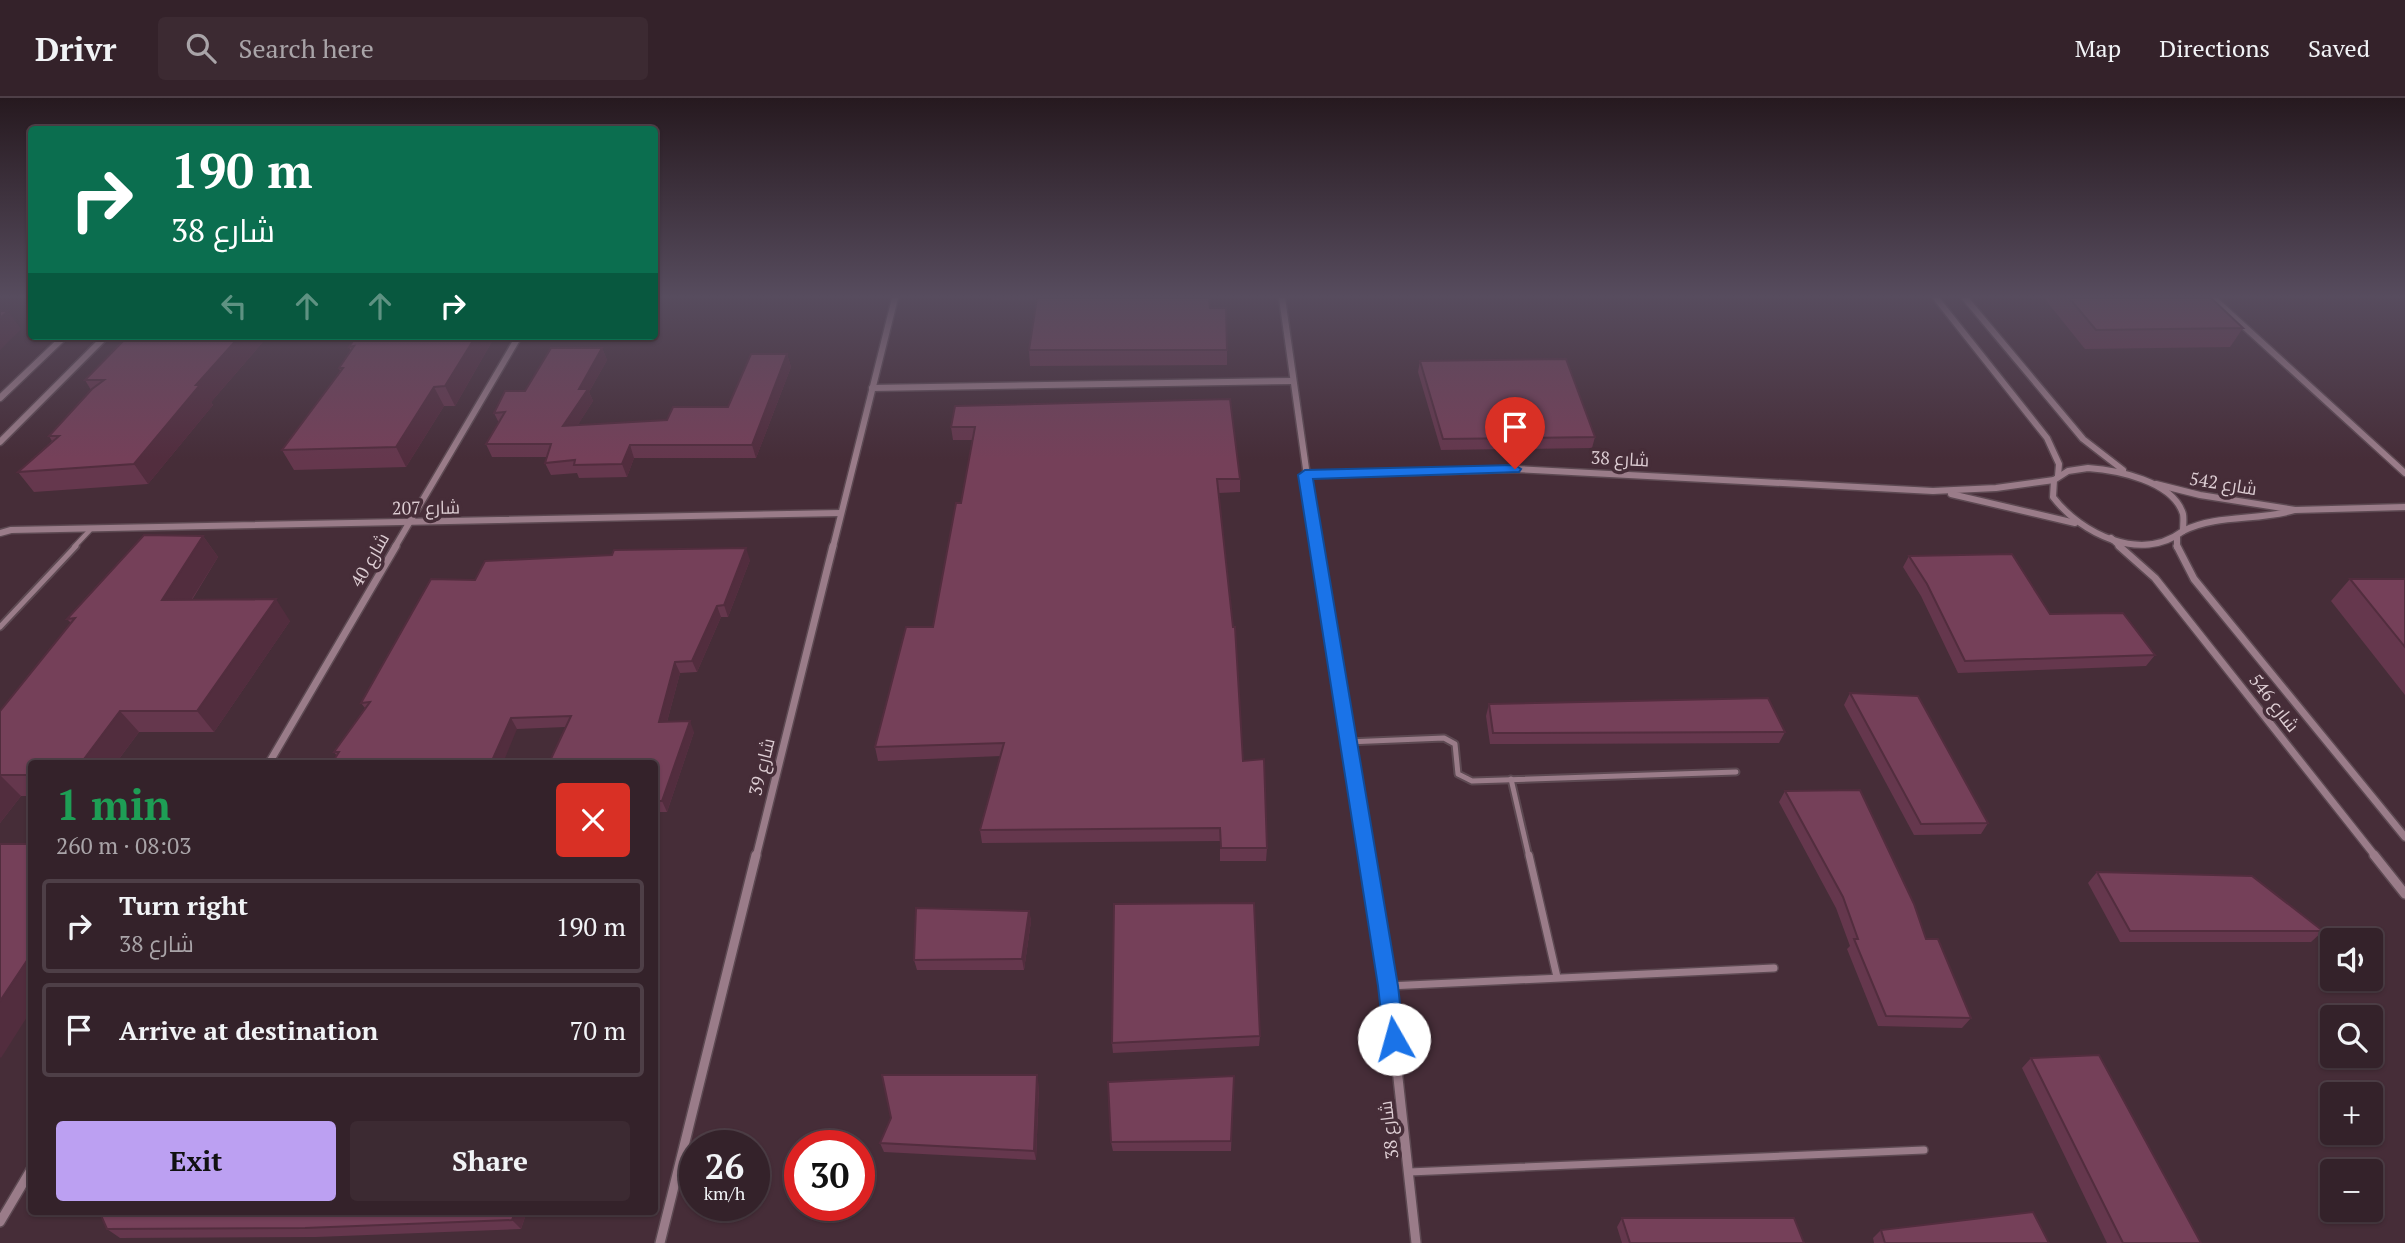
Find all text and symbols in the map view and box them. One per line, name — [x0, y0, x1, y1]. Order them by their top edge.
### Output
search box — [158, 17, 648, 80]
text: Drivr — [35, 27, 116, 70]
icon: search — [182, 29, 220, 67]
text: Search here — [238, 31, 374, 65]
text: Map — [2075, 32, 2121, 64]
text: Directions — [2159, 32, 2270, 64]
text: Saved — [2308, 32, 2370, 64]
text: 190 m — [171, 137, 313, 202]
icon: right — [56, 154, 147, 245]
text: شارع 38 — [171, 209, 275, 251]
icon: left — [215, 287, 253, 325]
icon: ahead — [288, 287, 326, 325]
icon: ahead — [361, 287, 399, 325]
icon: right — [434, 287, 472, 325]
pin — [1485, 397, 1545, 469]
icon: arrive — [1496, 408, 1534, 446]
street label: شارع 38 — [1590, 444, 1650, 473]
street label: شارع 542 — [2188, 466, 2259, 501]
street label: شارع 207 — [392, 494, 460, 521]
street label: شارع 40 — [344, 528, 395, 591]
street label: شارع 546 — [2244, 668, 2305, 737]
street label: شارع 39 — [742, 735, 781, 798]
text: 1 min — [56, 776, 171, 832]
button: close — [556, 783, 630, 857]
text: 260 m · 08:03 — [56, 830, 191, 861]
text: Turn right — [119, 888, 248, 922]
icon: right — [60, 907, 98, 945]
text: 190 m — [556, 909, 626, 943]
text: شارع 38 — [119, 928, 194, 959]
map controls — [2320, 928, 2383, 1222]
button: sound — [2320, 928, 2383, 991]
position arrow — [1357, 1002, 1431, 1076]
button: search — [2320, 1005, 2383, 1068]
icon: arrive — [60, 1011, 98, 1049]
text: Arrive at destination — [119, 1013, 378, 1047]
text: 70 m — [570, 1013, 626, 1047]
button: + — [2320, 1082, 2383, 1145]
street label: شارع 38 — [1373, 1100, 1404, 1161]
button: Exit — [56, 1121, 336, 1201]
button: Share — [350, 1121, 630, 1201]
speed limit sign: 30 — [784, 1130, 875, 1221]
text: 26 — [705, 1143, 744, 1189]
button: − — [2320, 1159, 2383, 1222]
text: km/h — [704, 1181, 745, 1205]

